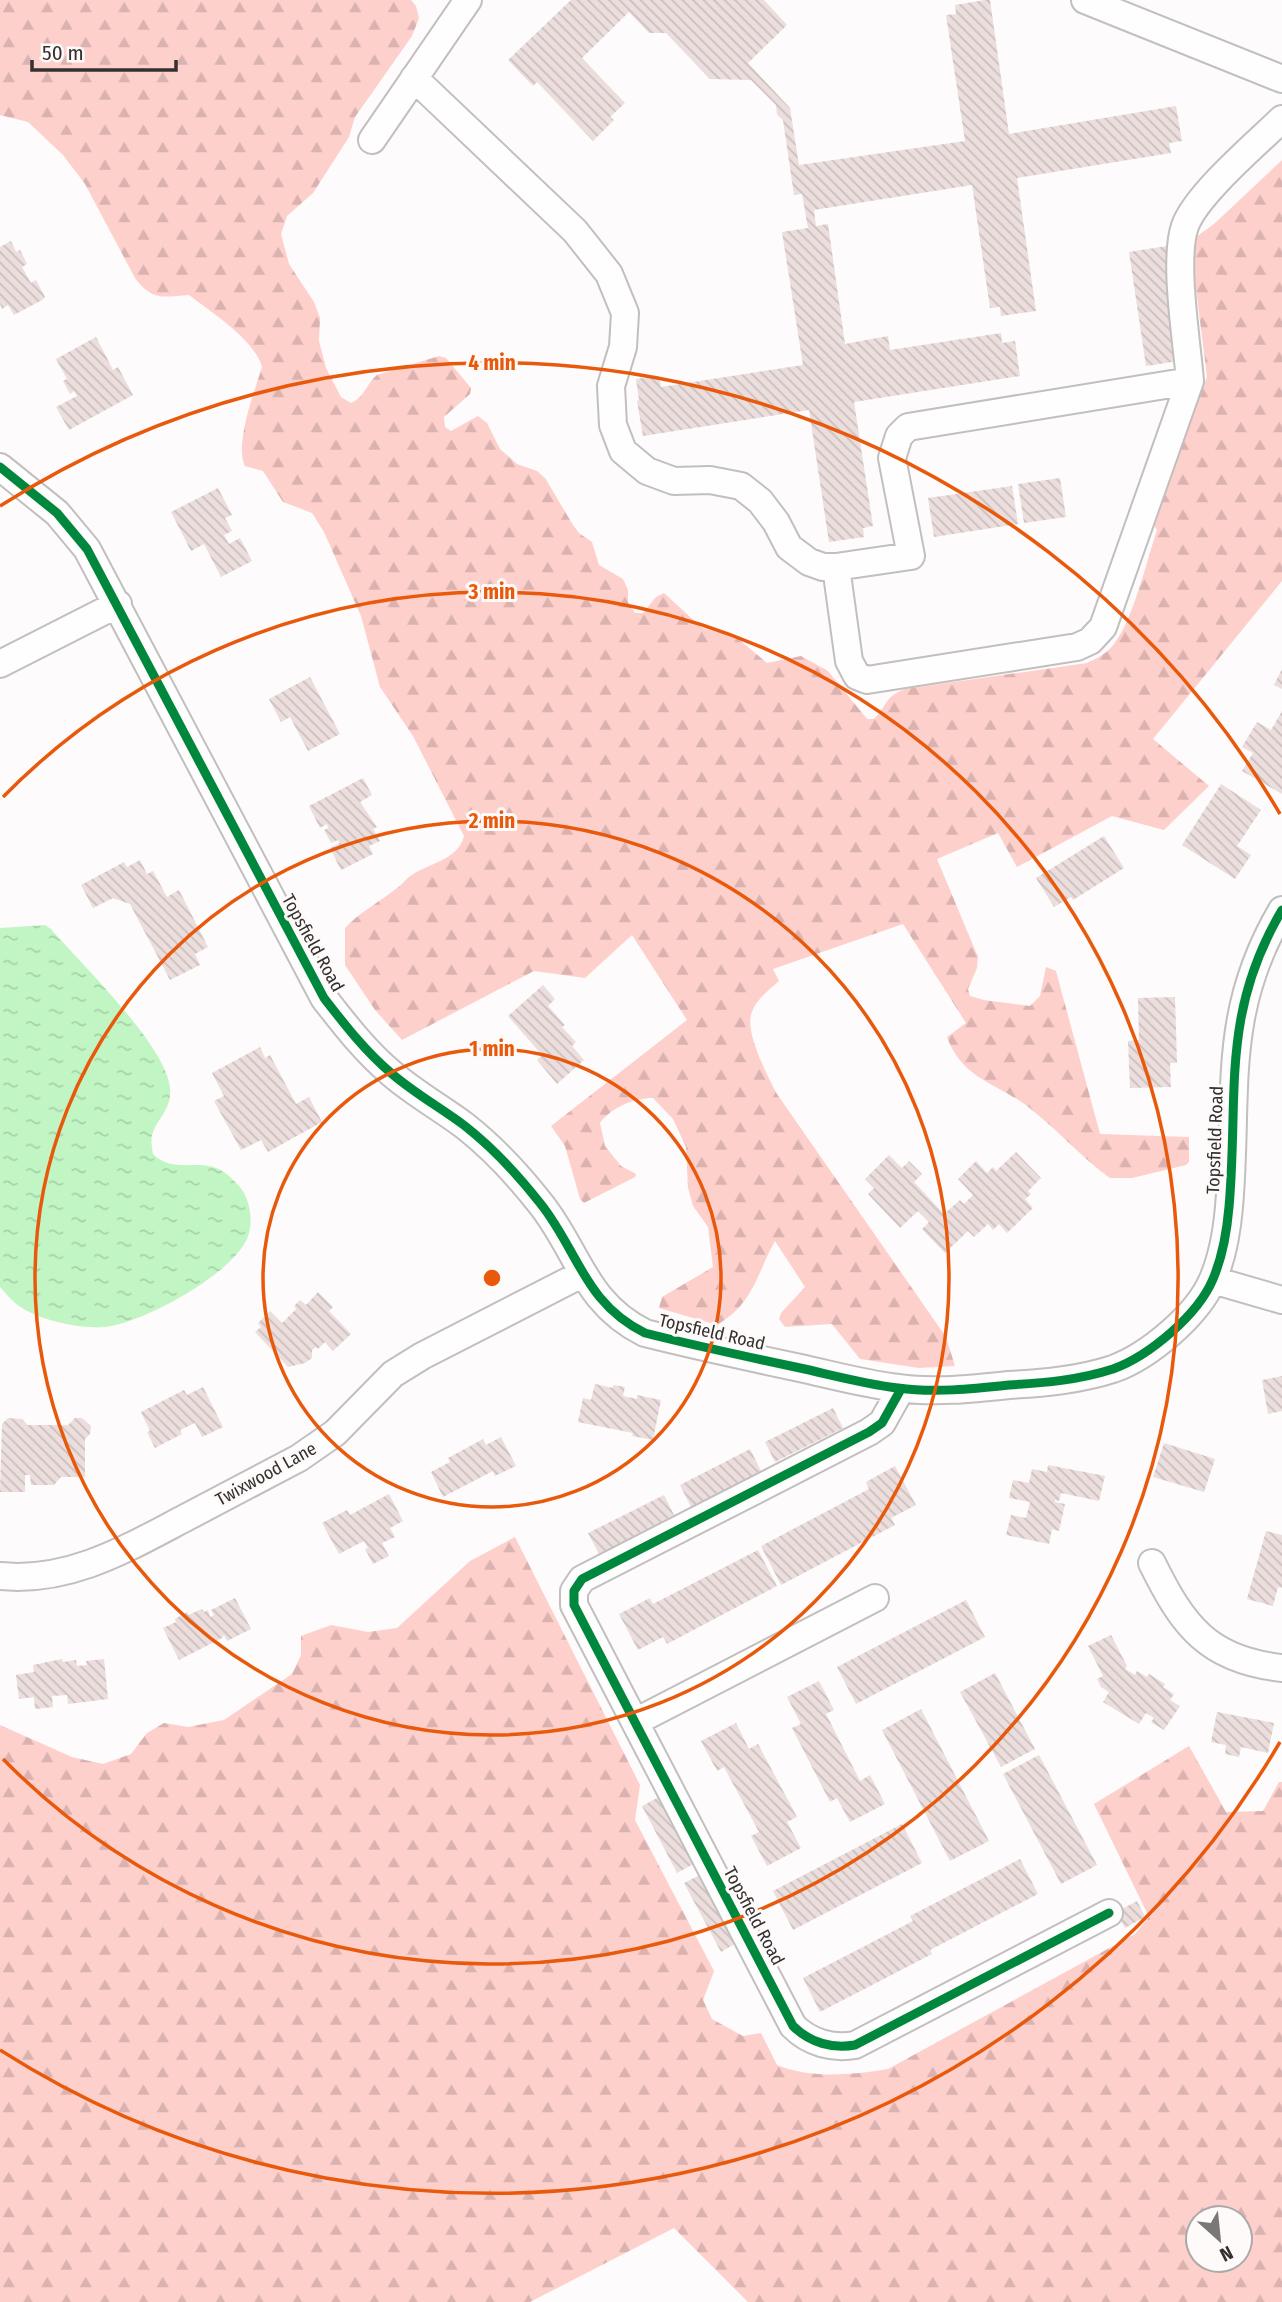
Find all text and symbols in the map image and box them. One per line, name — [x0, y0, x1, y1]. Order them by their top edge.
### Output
scale bar — [32, 28, 175, 72]
text: 50 m — [42, 40, 84, 66]
text: 4 min — [468, 350, 516, 376]
text: 3 min — [468, 579, 515, 605]
text: 2 min — [468, 808, 515, 834]
street label: Topsfield Road — [277, 890, 349, 996]
text: 1 min — [469, 1036, 515, 1062]
street label: Topsfield Road — [1202, 1086, 1228, 1194]
centre of rings — [480, 1266, 504, 1290]
street label: Topsfield Road — [657, 1309, 767, 1355]
street label: Twixwood Lane — [212, 1437, 320, 1511]
street label: Topsfield Road — [719, 1863, 789, 1969]
north arrow — [1184, 2204, 1254, 2274]
text: N — [1216, 2241, 1237, 2267]

